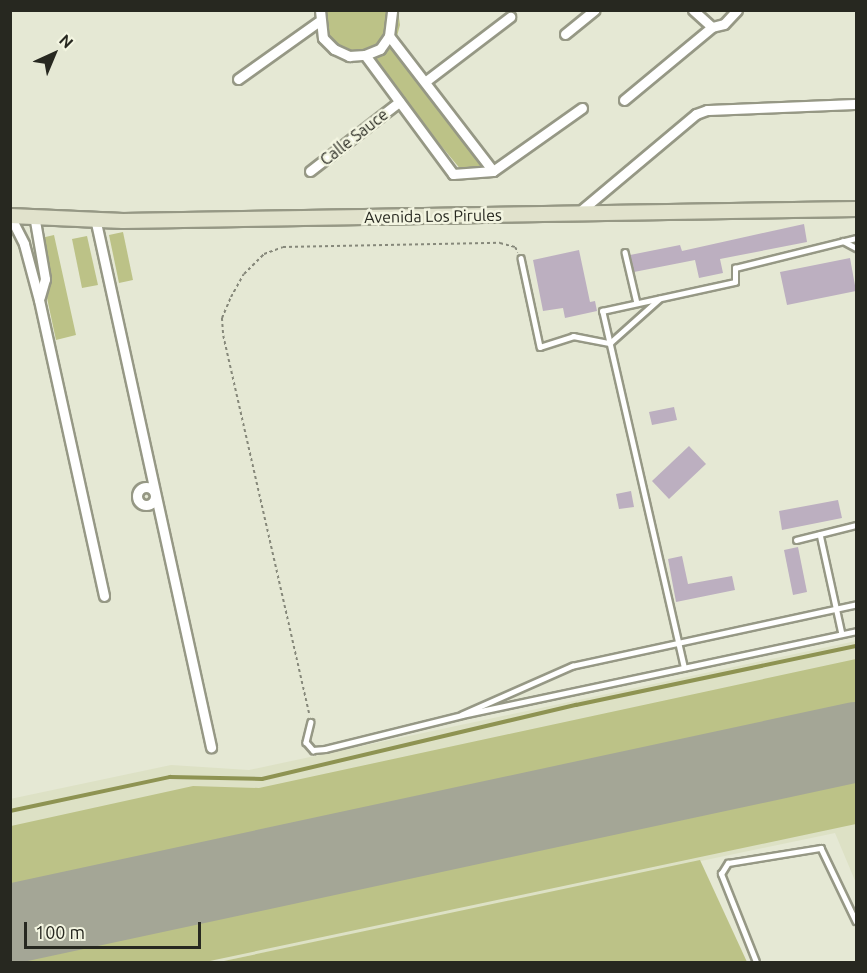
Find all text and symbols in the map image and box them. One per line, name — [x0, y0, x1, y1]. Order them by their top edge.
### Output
north arrow — [24, 24, 84, 84]
text: N — [56, 30, 77, 52]
street label: Calle Sauce — [316, 105, 392, 169]
street label: Avenida Los Pirules — [364, 205, 502, 227]
scale bar — [27, 910, 204, 948]
text: 100 m — [35, 922, 85, 942]

